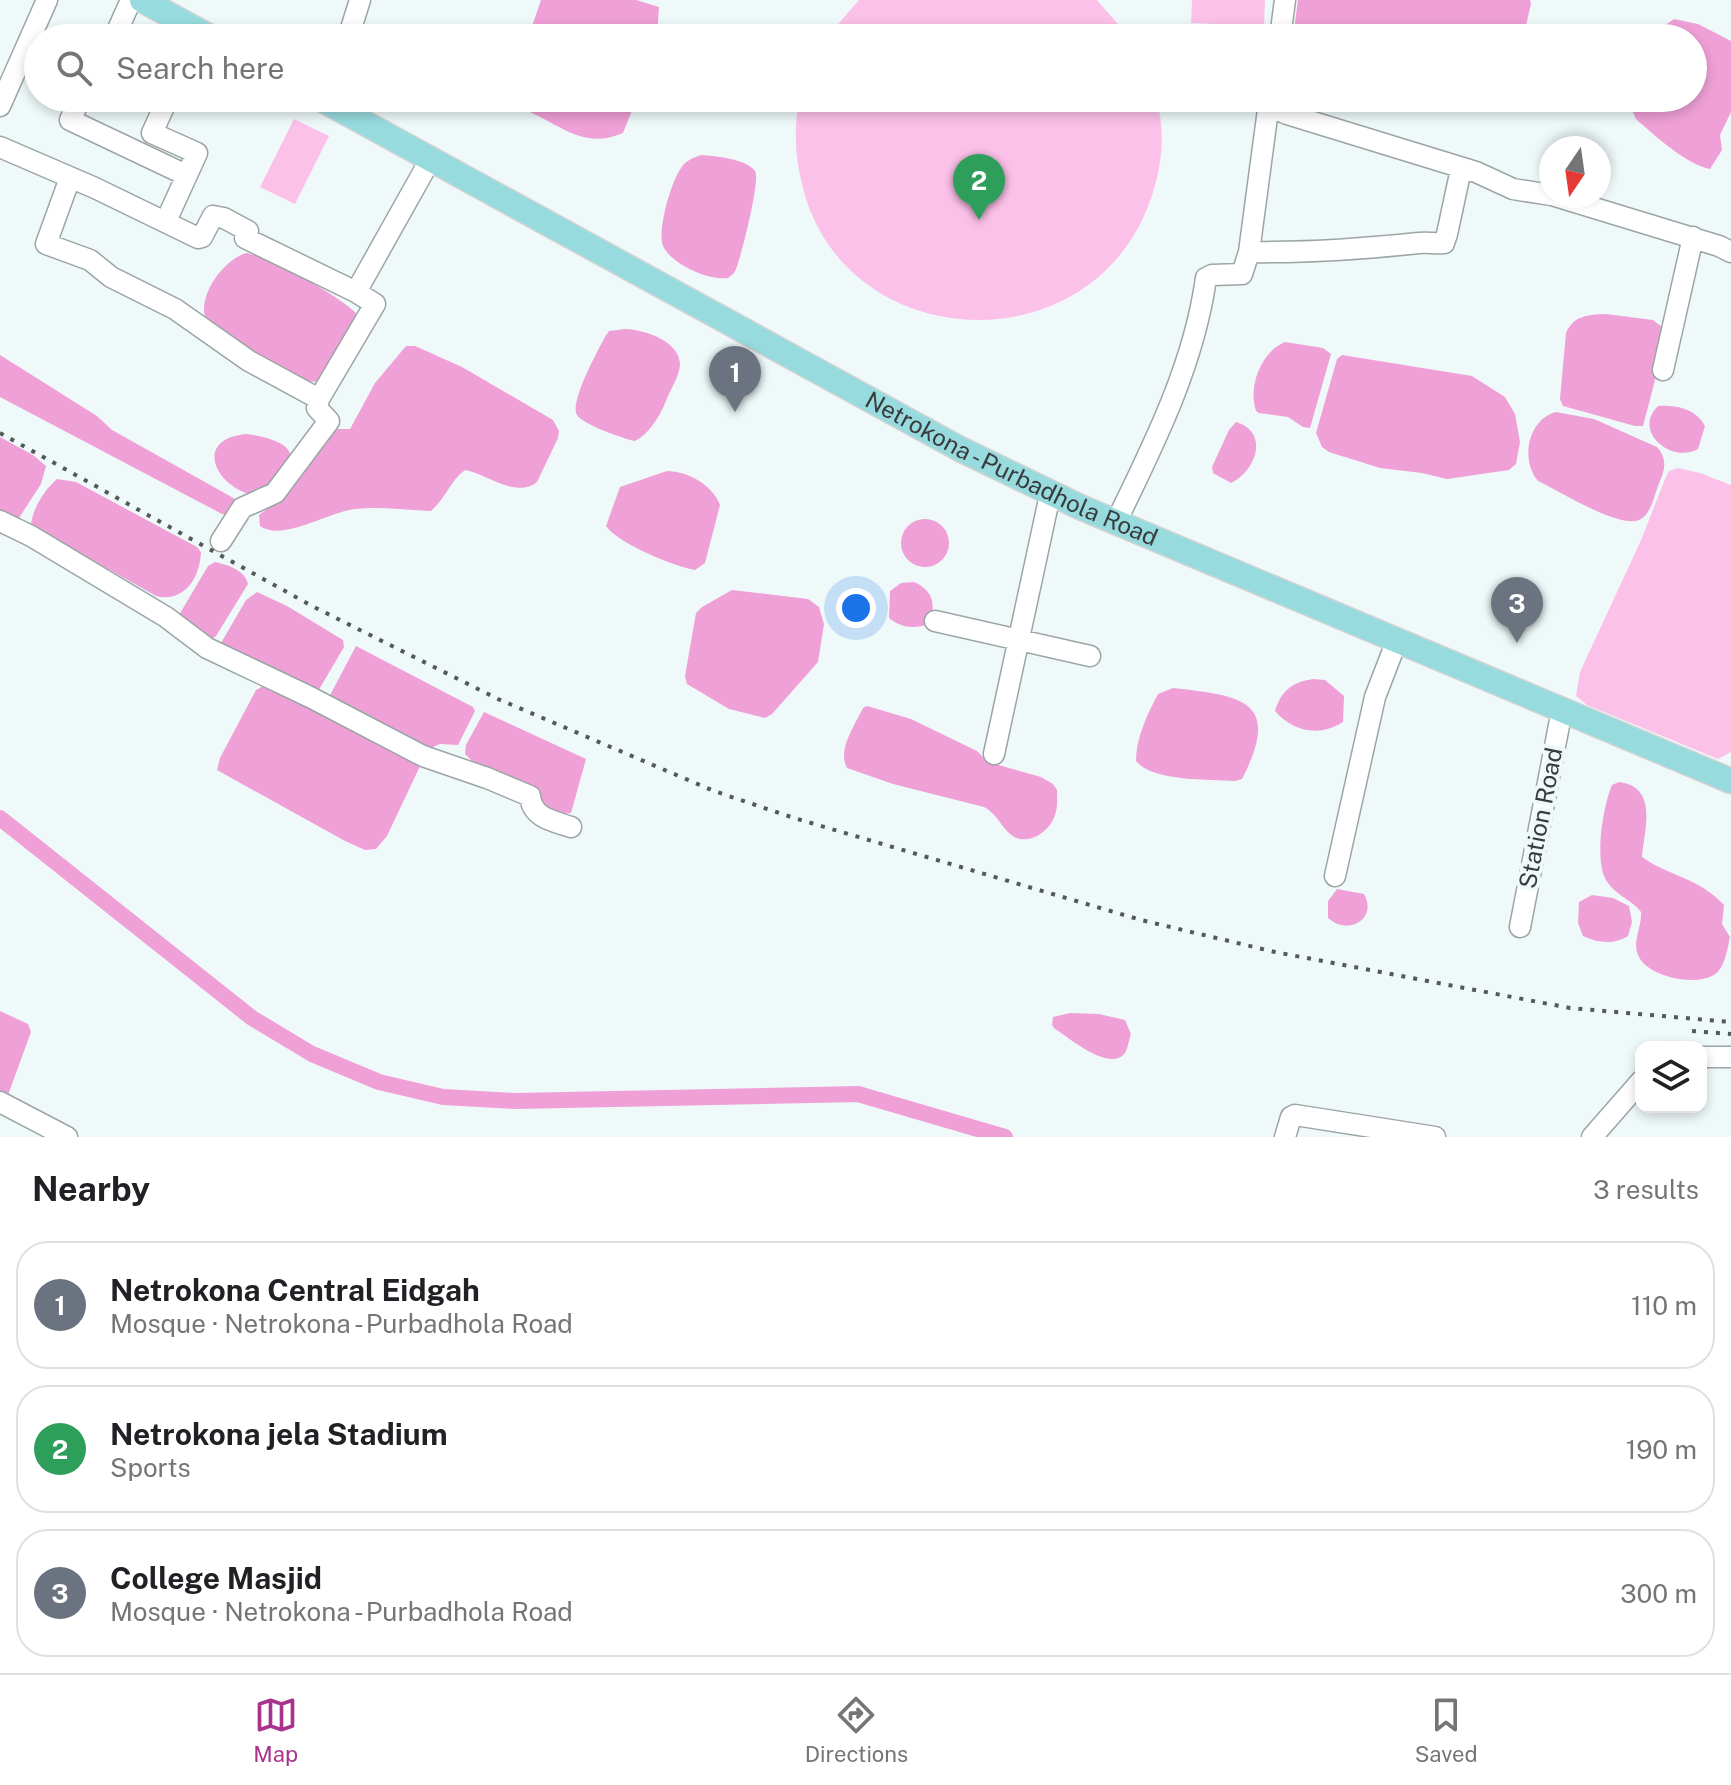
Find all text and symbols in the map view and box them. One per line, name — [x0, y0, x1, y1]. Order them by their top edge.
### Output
search box — [24, 24, 1707, 112]
icon: search — [52, 46, 96, 90]
text: Search here — [116, 50, 284, 86]
north arrow — [1539, 136, 1611, 208]
pin: 2 — [953, 154, 1005, 220]
pin: 1 — [709, 346, 761, 412]
street label: Netrokona - Purbadhola Road — [861, 385, 1162, 551]
pin: 3 — [1491, 577, 1543, 643]
your location — [836, 588, 876, 628]
street label: Station Road — [1513, 745, 1567, 891]
map controls — [1635, 1041, 1707, 1113]
button: layers — [1635, 1041, 1707, 1113]
text: Nearby — [32, 1169, 150, 1209]
text: 3 results — [1593, 1174, 1699, 1205]
text: Netrokona Central Eidgah — [110, 1272, 480, 1308]
text: 1 — [54, 1290, 66, 1321]
text: 110 m — [1631, 1290, 1697, 1321]
text: Mosque · Netrokona - Purbadhola Road — [110, 1308, 573, 1339]
text: Netrokona jela Stadium — [110, 1416, 448, 1452]
text: 2 — [52, 1434, 68, 1465]
text: 190 m — [1626, 1434, 1697, 1465]
text: Sports — [110, 1452, 191, 1483]
text: College Masjid — [110, 1560, 322, 1596]
text: 3 — [51, 1578, 69, 1609]
text: 300 m — [1620, 1578, 1697, 1609]
text: Mosque · Netrokona - Purbadhola Road — [110, 1596, 573, 1627]
tab: Map — [253, 1693, 298, 1767]
tab: Directions — [805, 1693, 908, 1767]
tab: Saved — [1415, 1693, 1478, 1767]

